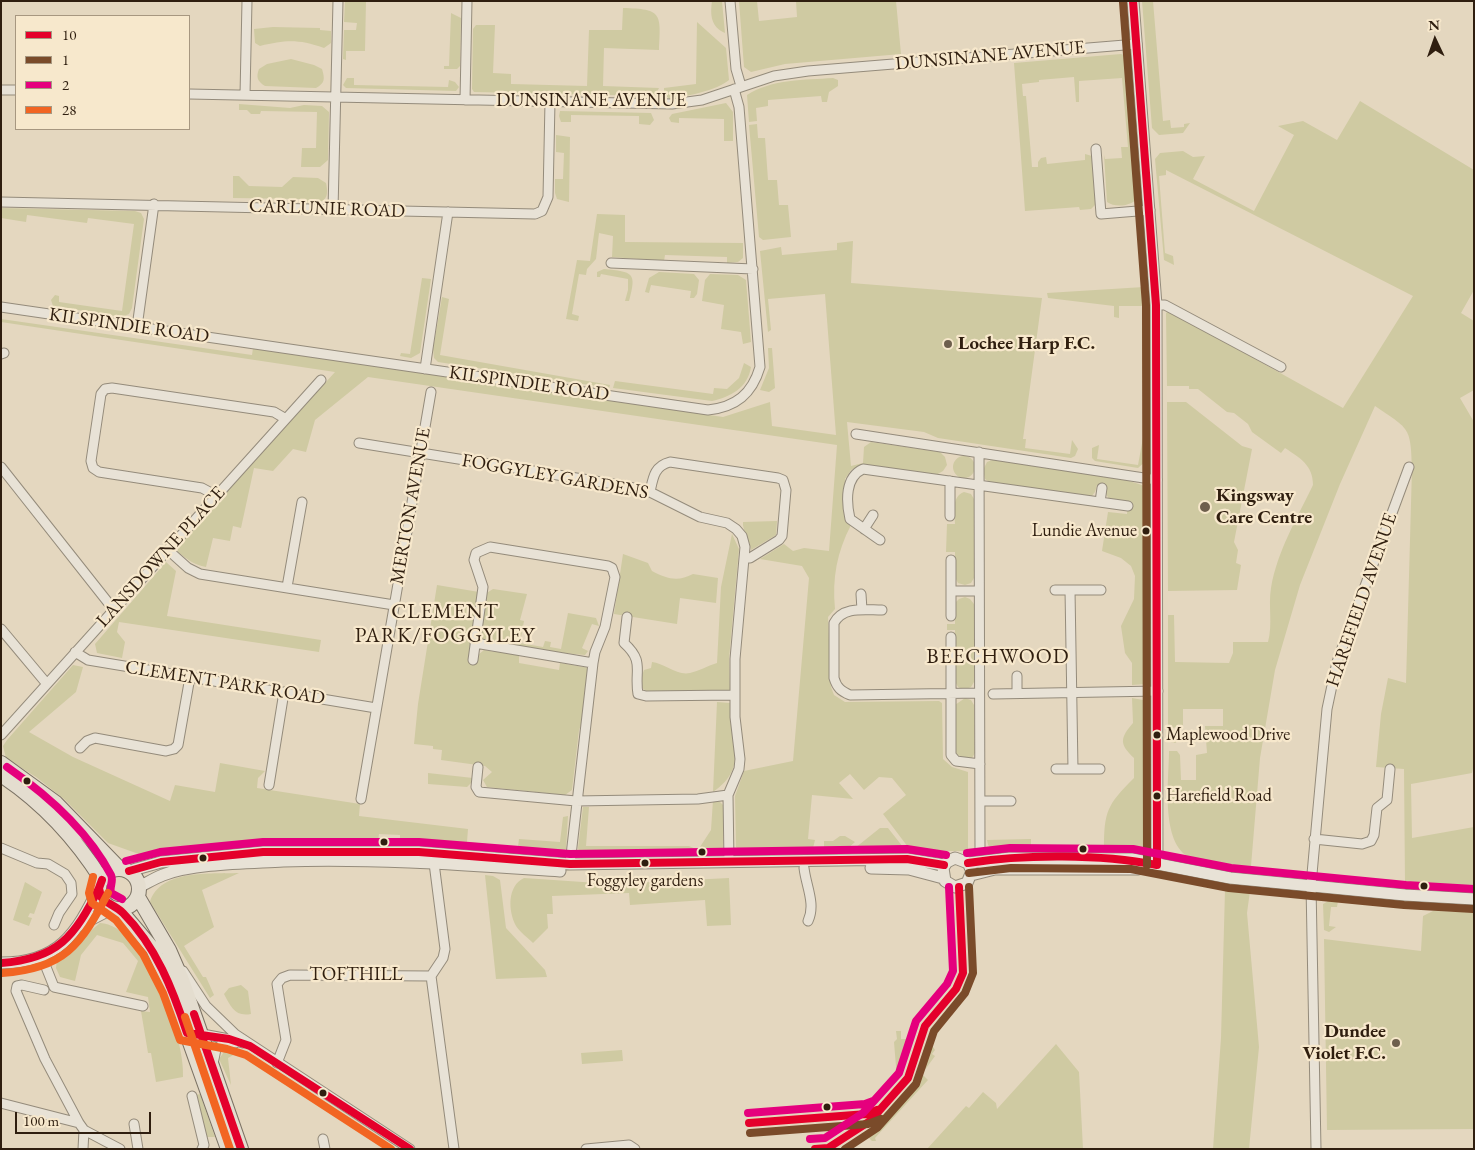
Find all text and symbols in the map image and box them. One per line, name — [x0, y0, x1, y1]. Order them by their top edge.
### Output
legend — [15, 15, 190, 130]
north arrow — [1410, 15, 1460, 65]
text: N — [1428, 16, 1440, 34]
text: 10 — [62, 25, 76, 44]
street label: DUNSINANE AVENUE — [894, 36, 1086, 76]
text: 1 — [62, 50, 69, 69]
text: 2 — [62, 75, 69, 94]
street label: DUNSINANE AVENUE — [496, 90, 686, 112]
text: 28 — [62, 100, 76, 119]
street label: CARLUNIE ROAD — [249, 195, 405, 223]
street label: KILSPINDIE ROAD — [47, 303, 211, 349]
place label: Lochee Harp F.C. — [958, 333, 1095, 355]
marker: Lochee Harp F.C. — [942, 338, 954, 350]
street label: KILSPINDIE ROAD — [447, 361, 611, 407]
street label: MERTON AVENUE — [386, 426, 436, 586]
street label: FOGGYLEY GARDENS — [460, 449, 650, 505]
street label: LANSDOWNE PLACE — [92, 482, 230, 632]
place label: Kingsway Care Centre — [1216, 485, 1312, 529]
marker: Kingsway Care Centre — [1198, 500, 1212, 514]
street label: HAREFIELD AVENUE — [1321, 510, 1403, 690]
place label: Lundie Avenue — [1032, 520, 1137, 542]
marker: Lundie Avenue — [1141, 526, 1151, 536]
district label: CLEMENT PARK/FOGGYLEY — [353, 599, 537, 649]
district label: BEECHWOOD — [925, 644, 1071, 670]
street label: CLEMENT PARK ROAD — [124, 656, 326, 710]
place label: Maplewood Drive — [1166, 724, 1290, 746]
marker: Maplewood Drive — [1152, 730, 1162, 740]
unlabelled marker — [22, 776, 32, 786]
place label: Harefield Road — [1166, 785, 1272, 807]
marker: Harefield Road — [1152, 791, 1162, 801]
unlabelled marker — [379, 837, 389, 847]
unlabelled marker — [1078, 844, 1088, 854]
unlabelled marker — [697, 847, 707, 857]
unlabelled marker — [198, 853, 208, 863]
marker: Foggyley gardens — [640, 858, 650, 868]
place label: Foggyley gardens — [587, 870, 703, 892]
unlabelled marker — [1419, 881, 1429, 891]
street label: TOFTHILL — [309, 964, 403, 986]
place label: Dundee Violet F.C. — [1302, 1021, 1386, 1065]
marker: Dundee Violet F.C. — [1390, 1037, 1402, 1049]
unlabelled marker — [318, 1088, 328, 1098]
scale bar — [18, 1102, 154, 1134]
unlabelled marker — [822, 1102, 832, 1112]
text: 100 m — [23, 1111, 59, 1130]

